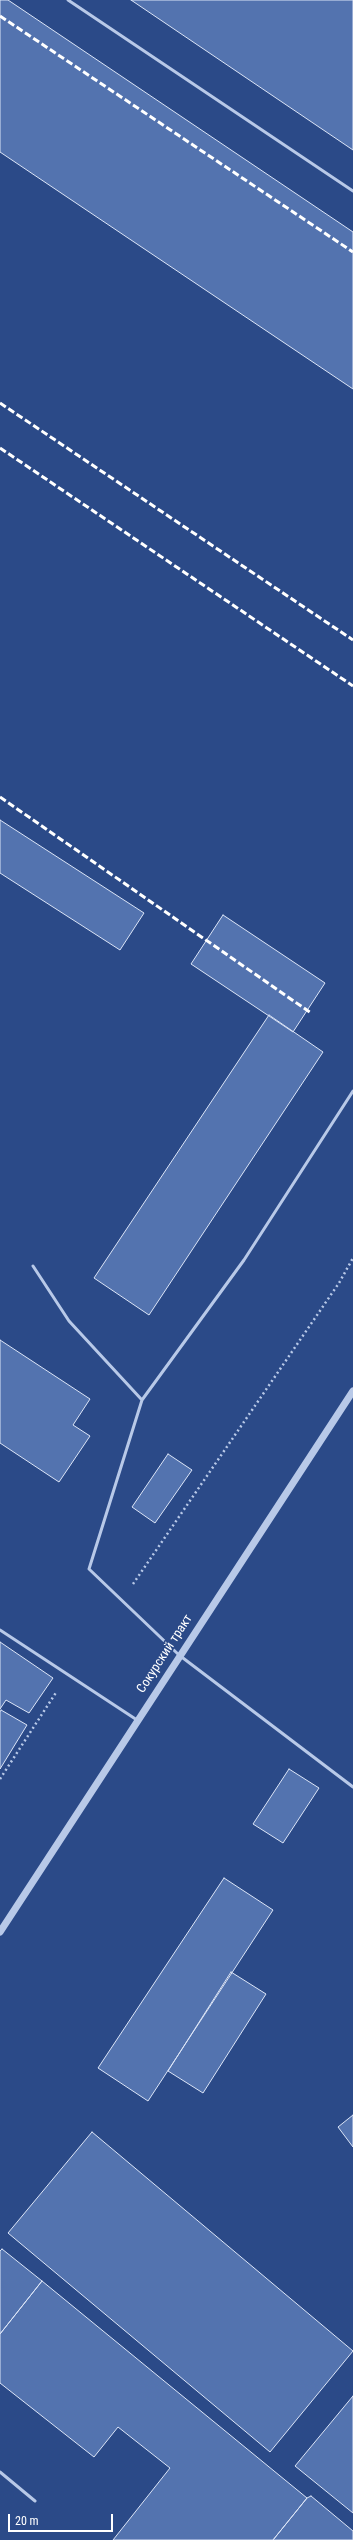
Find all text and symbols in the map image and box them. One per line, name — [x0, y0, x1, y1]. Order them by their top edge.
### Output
street label: Сокурский тракт — [134, 1612, 196, 1696]
scale bar — [10, 2506, 115, 2532]
text: 20 m — [15, 2514, 39, 2528]

